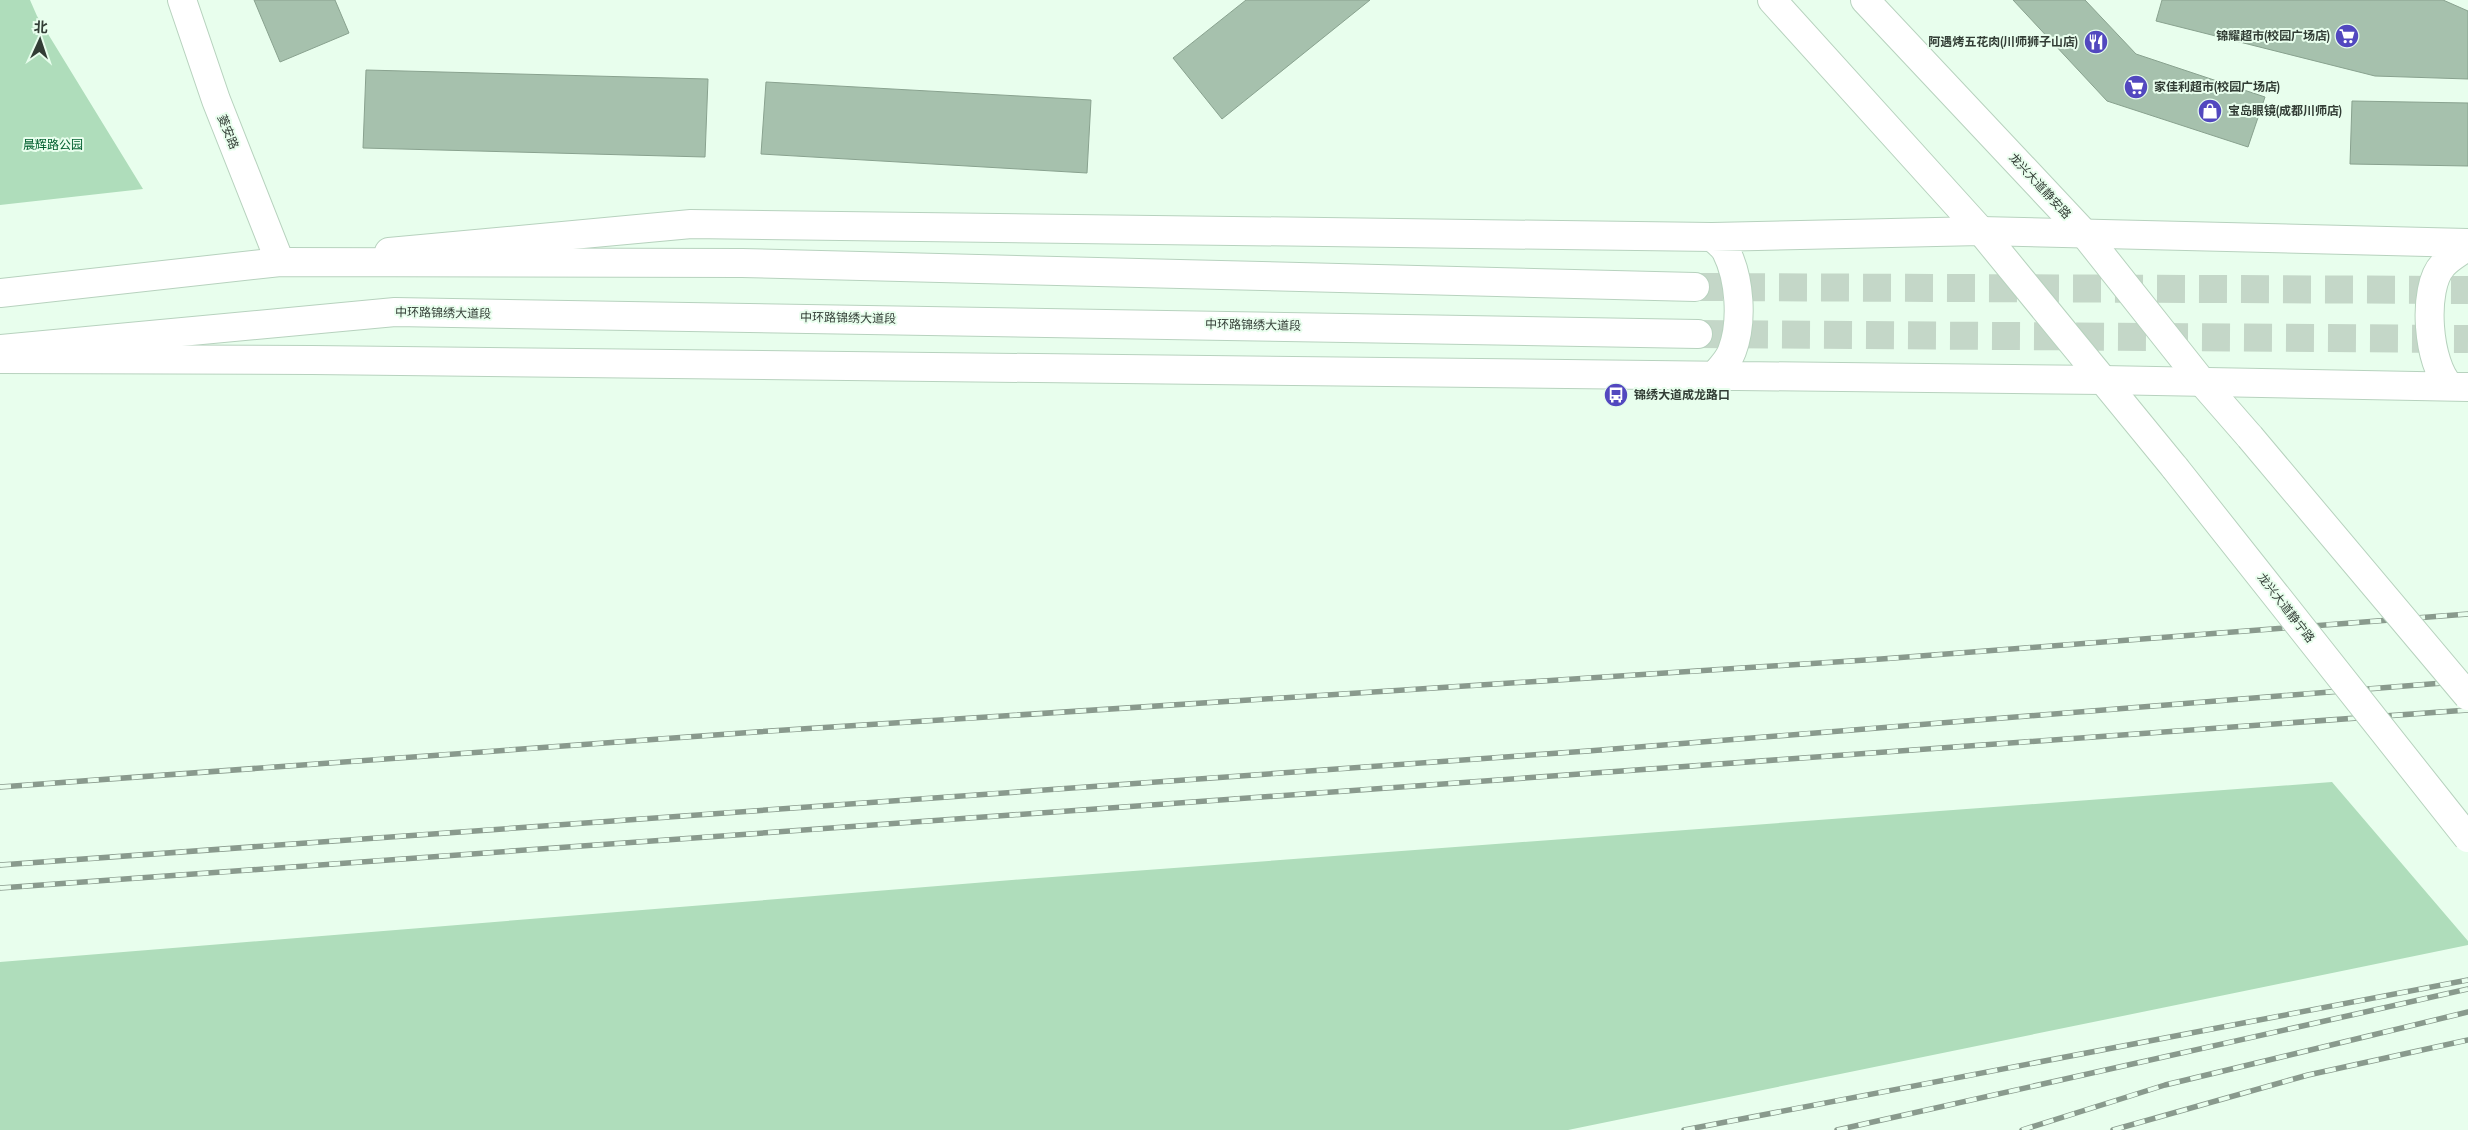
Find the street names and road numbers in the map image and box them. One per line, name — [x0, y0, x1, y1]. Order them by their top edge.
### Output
street label: 菱安路 — [215, 113, 241, 151]
street label: 龙兴大道静安路 — [2006, 151, 2074, 221]
street label: 中环路锦绣大道段 — [395, 305, 491, 321]
street label: 中环路锦绣大道段 — [800, 310, 896, 326]
street label: 中环路锦绣大道段 — [1205, 317, 1301, 333]
street label: 龙兴大道静宁路 — [2255, 571, 2317, 645]

